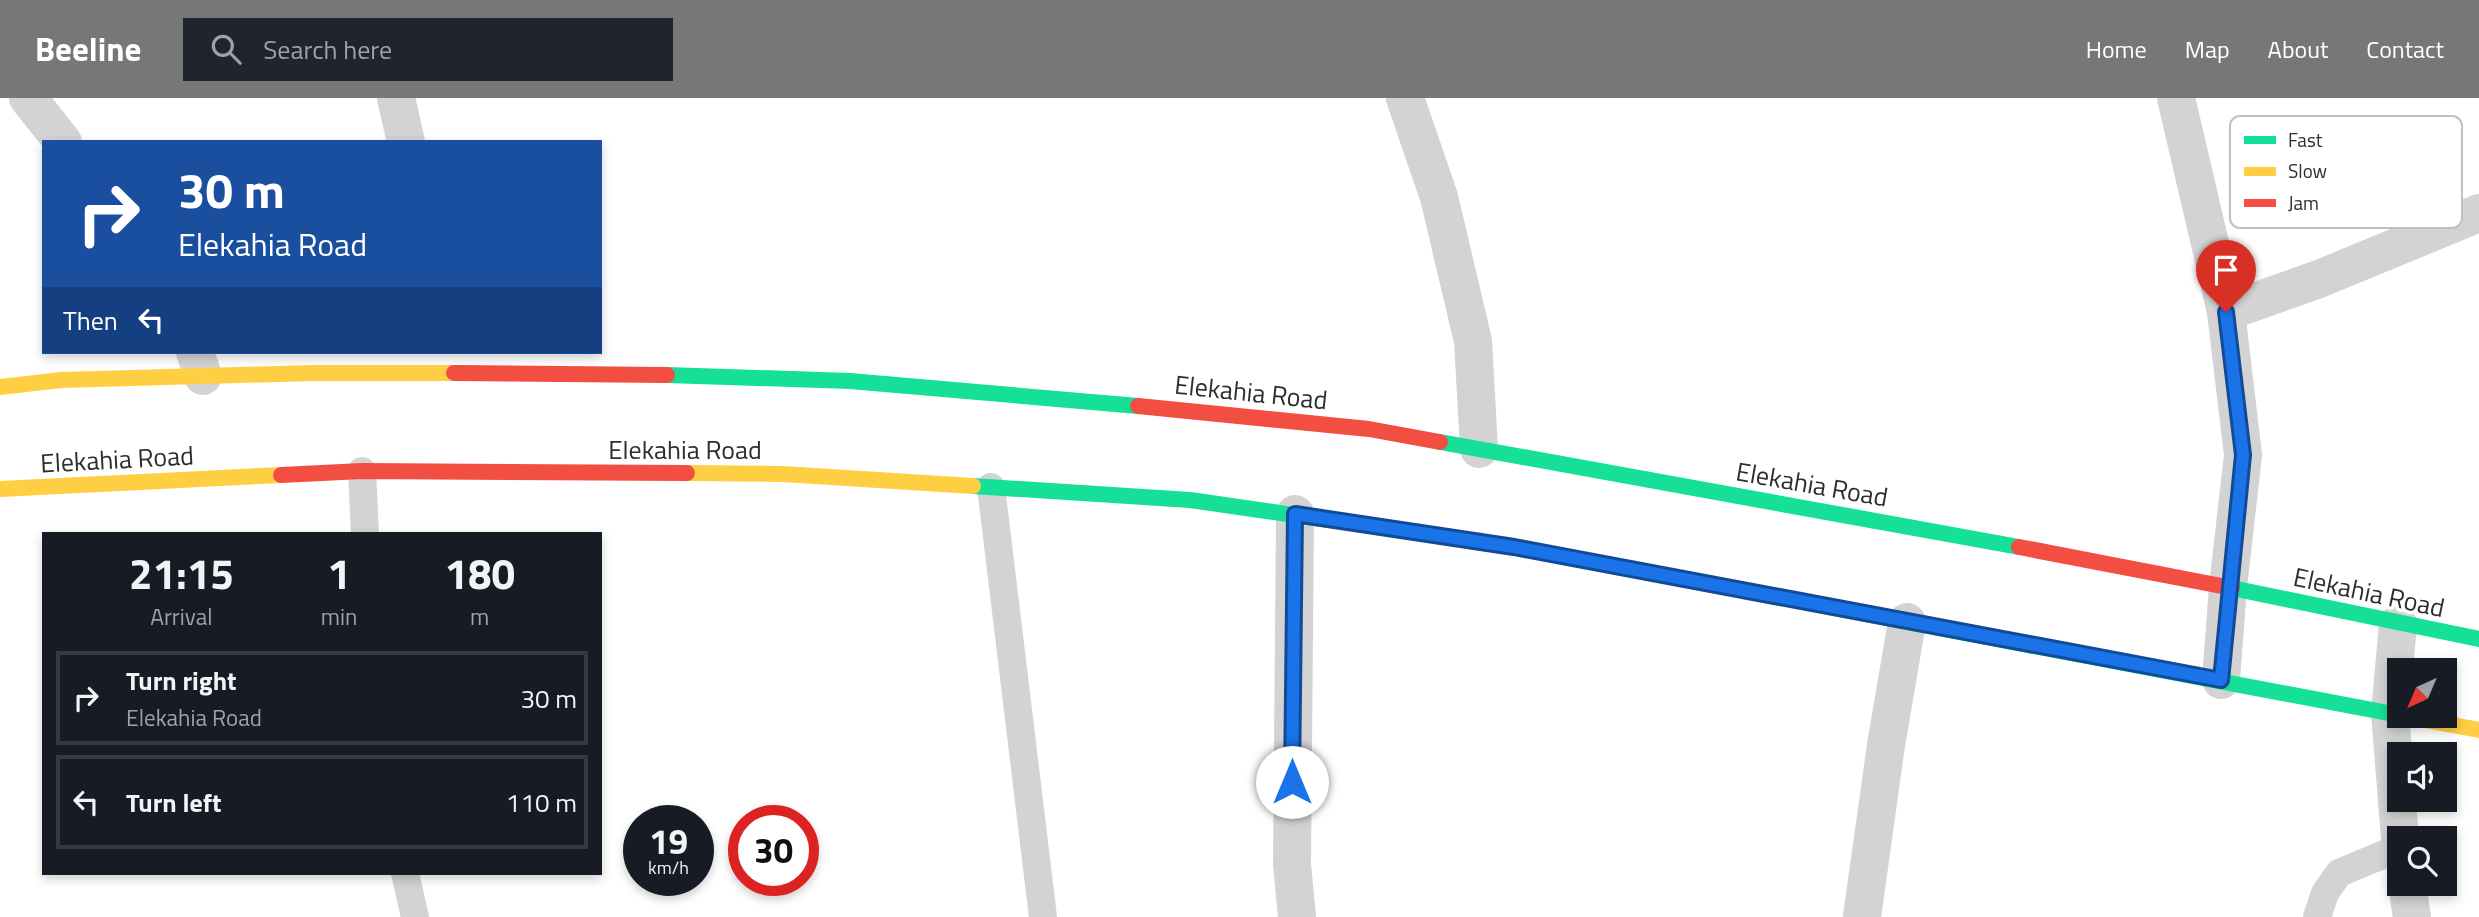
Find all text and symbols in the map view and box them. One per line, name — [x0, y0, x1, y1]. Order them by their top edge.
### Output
search box — [183, 18, 673, 81]
text: Beeline — [35, 24, 141, 74]
icon: search — [207, 30, 245, 68]
text: Search here — [263, 30, 392, 69]
text: Home — [2086, 31, 2147, 67]
text: Map — [2185, 31, 2230, 67]
text: About — [2268, 31, 2328, 67]
text: Contact — [2366, 31, 2444, 67]
legend — [2230, 116, 2462, 228]
text: Fast — [2288, 125, 2323, 154]
text: 30 m — [178, 152, 285, 227]
text: Slow — [2288, 156, 2327, 185]
icon: right — [63, 168, 154, 259]
text: Jam — [2288, 188, 2319, 217]
text: Elekahia Road — [178, 220, 367, 268]
pin — [2196, 240, 2256, 312]
icon: arrive — [2207, 251, 2245, 289]
text: Then — [63, 301, 118, 340]
icon: left — [132, 301, 170, 339]
street label: Elekahia Road — [1173, 365, 1329, 419]
street label: Elekahia Road — [608, 430, 762, 469]
street label: Elekahia Road — [39, 436, 195, 482]
street label: Elekahia Road — [1733, 451, 1891, 517]
text: 21:15 — [129, 541, 234, 605]
text: 1 — [327, 541, 351, 605]
text: 180 — [444, 541, 515, 605]
street label: Elekahia Road — [2290, 557, 2448, 627]
text: Arrival — [150, 599, 213, 634]
text: min — [321, 599, 357, 634]
text: m — [470, 599, 489, 634]
north arrow — [2387, 658, 2457, 728]
map controls — [2387, 658, 2457, 896]
text: Turn right — [126, 661, 237, 700]
icon: right — [67, 679, 105, 717]
text: 30 m — [520, 679, 577, 718]
text: Elekahia Road — [126, 700, 262, 735]
button: sound — [2387, 742, 2457, 812]
position arrow — [1255, 745, 1329, 819]
icon: left — [67, 783, 105, 821]
text: Turn left — [126, 783, 221, 822]
text: 110 m — [506, 783, 577, 822]
speed limit sign: 30 — [728, 805, 819, 896]
text: 19 — [649, 814, 688, 868]
button: search — [2387, 826, 2457, 896]
text: km/h — [648, 854, 689, 881]

